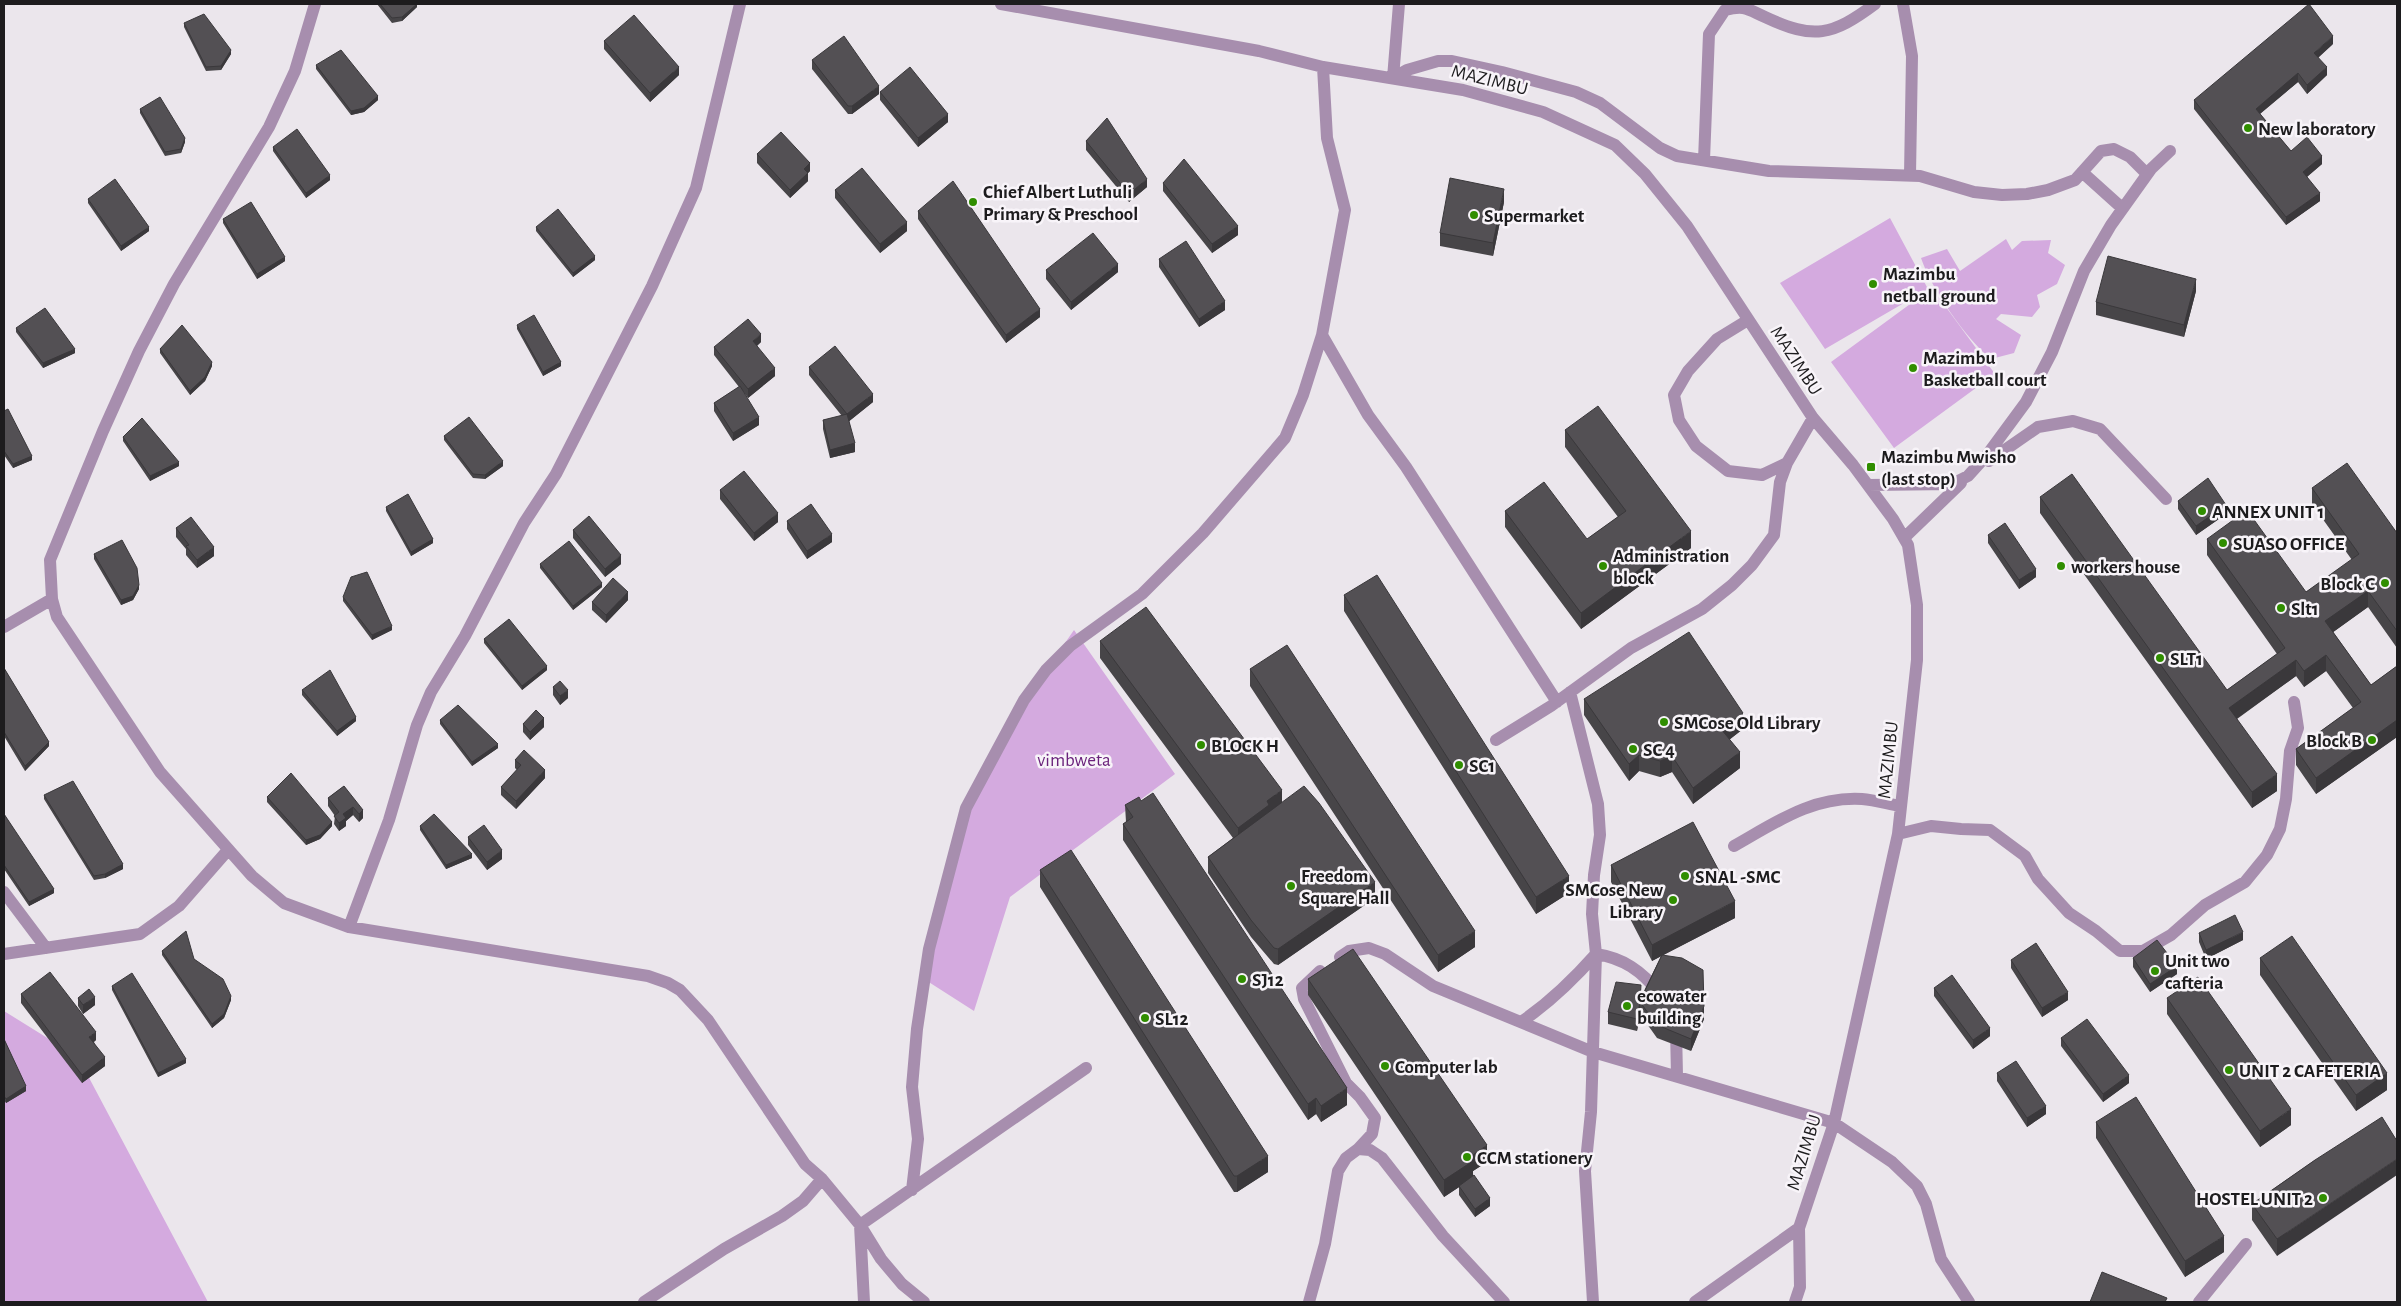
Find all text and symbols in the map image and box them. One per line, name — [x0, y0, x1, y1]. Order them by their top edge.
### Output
street label: MAZIMBU — [1449, 62, 1530, 99]
place label: New laboratory — [2258, 120, 2376, 139]
marker: New laboratory — [2242, 122, 2254, 134]
place label: Chief Albert Luthuli Primary & Preschool — [983, 183, 1138, 224]
marker: Chief Albert Luthuli Primary & Preschool — [967, 196, 979, 208]
place label: Supermarket — [1484, 207, 1585, 226]
marker: Supermarket — [1468, 209, 1480, 221]
place label: Mazimbu netball ground — [1883, 265, 1996, 306]
marker: Mazimbu netball ground — [1867, 278, 1879, 290]
street label: MAZIMBU — [1766, 323, 1825, 399]
place label: Mazimbu Basketball court — [1923, 349, 2047, 390]
marker: Mazimbu Basketball court — [1907, 362, 1919, 374]
place label: Mazimbu Mwisho (last stop) — [1881, 448, 2016, 489]
marker: Mazimbu Mwisho (last stop) — [1865, 461, 1877, 473]
place label: ANNEX UNIT 1 — [2212, 503, 2324, 522]
marker: ANNEX UNIT 1 — [2196, 505, 2208, 517]
place label: SUASO OFFICE — [2233, 535, 2345, 554]
marker: SUASO OFFICE — [2217, 537, 2229, 549]
place label: Administration block — [1613, 547, 1729, 588]
place label: workers house — [2071, 558, 2180, 577]
marker: Administration block — [1597, 560, 1609, 572]
marker: workers house — [2055, 560, 2067, 572]
place label: Block C — [2320, 575, 2375, 594]
marker: Block C — [2379, 577, 2391, 589]
place label: Slt1 — [2291, 600, 2319, 619]
marker: Slt1 — [2275, 602, 2287, 614]
place label: SLT1 — [2170, 650, 2203, 669]
marker: SLT1 — [2154, 652, 2166, 664]
place label: SMCose Old Library — [1674, 714, 1821, 733]
marker: SMCose Old Library — [1658, 716, 1670, 728]
street label: MAZIMBU — [1875, 720, 1902, 800]
place label: Block B — [2306, 732, 2362, 751]
marker: Block B — [2366, 734, 2378, 746]
place label: BLOCK H — [1211, 737, 1279, 756]
marker: BLOCK H — [1195, 739, 1207, 751]
place label: SC 4 — [1643, 741, 1675, 760]
marker: SC 4 — [1627, 743, 1639, 755]
park label: vimbweta — [1037, 751, 1111, 770]
place label: SC1 — [1469, 757, 1495, 776]
marker: SC1 — [1453, 759, 1465, 771]
place label: Freedom Square Hall — [1301, 867, 1389, 908]
place label: SNAL -SMC — [1695, 868, 1781, 887]
marker: SNAL -SMC — [1679, 870, 1691, 882]
marker: Freedom Square Hall — [1285, 880, 1297, 892]
place label: SMCose New Library — [1565, 881, 1664, 922]
marker: SMCose New Library — [1667, 894, 1679, 906]
place label: Unit two cafteria — [2165, 952, 2230, 993]
marker: Unit two cafteria — [2149, 965, 2161, 977]
place label: SJ12 — [1252, 971, 1284, 990]
marker: SJ12 — [1236, 973, 1248, 985]
place label: ecowater building — [1637, 987, 1707, 1028]
marker: ecowater building — [1621, 1000, 1633, 1012]
place label: SL12 — [1155, 1010, 1189, 1029]
marker: SL12 — [1139, 1012, 1151, 1024]
place label: Computer lab — [1395, 1058, 1498, 1077]
marker: Computer lab — [1379, 1060, 1391, 1072]
place label: UNIT 2 CAFETERIA — [2239, 1062, 2381, 1081]
marker: UNIT 2 CAFETERIA — [2223, 1064, 2235, 1076]
street label: MAZIMBU — [1784, 1112, 1825, 1193]
place label: CCM stationery — [1477, 1149, 1593, 1168]
marker: CCM stationery — [1461, 1151, 1473, 1163]
place label: HOSTEL UNIT 2 — [2196, 1190, 2313, 1209]
marker: HOSTEL UNIT 2 — [2317, 1192, 2329, 1204]

